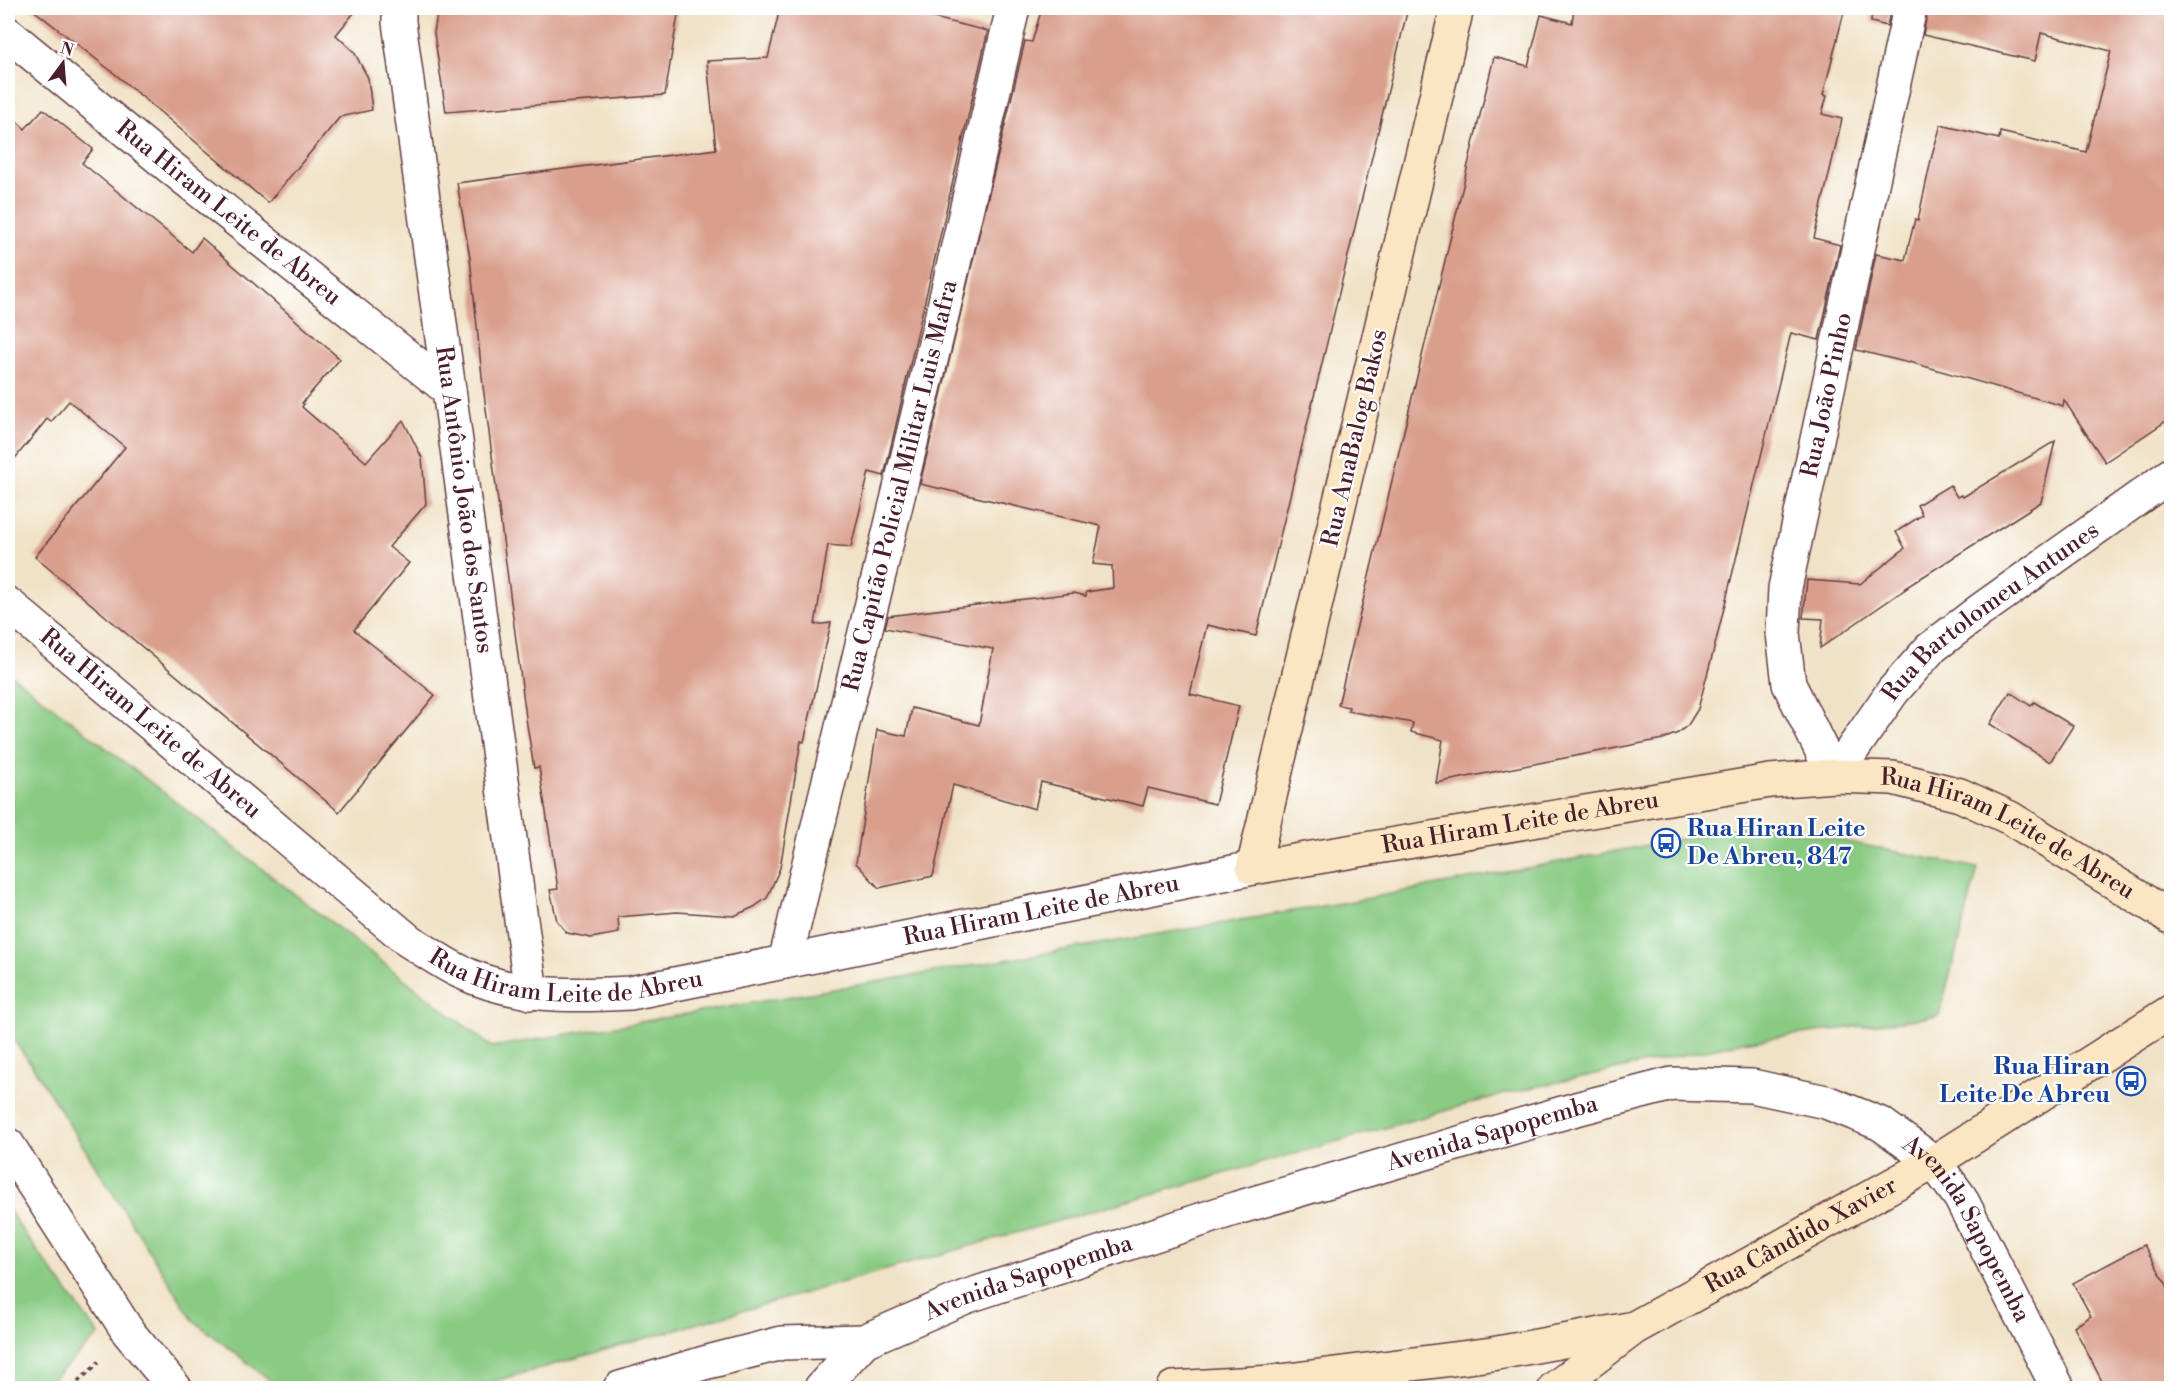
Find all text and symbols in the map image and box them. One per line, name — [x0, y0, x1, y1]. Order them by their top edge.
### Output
north arrow — [33, 33, 93, 93]
text: N — [58, 38, 76, 61]
street label: Rua Hiram Leite de Abreu — [110, 114, 347, 313]
street label: Rua Capitão Policial Militar Luis Mafra — [836, 276, 965, 695]
street label: Rua João Pinho — [1795, 310, 1859, 480]
street label: Rua AnaBalog Bakos — [1315, 326, 1395, 550]
street label: Rua Antônio João dos Santos — [428, 344, 500, 655]
street label: Rua Bartolomeu Antunes — [1875, 515, 2105, 707]
street label: Rua Hiram Leite de Abreu — [33, 622, 268, 826]
street label: Rua Hiram Leite de Abreu — [1880, 763, 2140, 906]
street label: Rua Hiram Leite de Abreu — [1380, 785, 1661, 861]
place label: Rua Hiran Leite De Abreu, 847 — [1687, 814, 1866, 872]
bus stop icon: Rua Hiran Leite De Abreu, 847 — [1650, 827, 1682, 859]
street label: Rua Hiram Leite de Abreu — [901, 868, 1182, 953]
street label: Rua Hiram Leite de Abreu — [423, 942, 705, 1010]
place label: Rua Hiran Leite De Abreu — [1939, 1052, 2110, 1110]
bus stop icon: Rua Hiran Leite De Abreu — [2115, 1065, 2147, 1097]
street label: Avenida Sapopemba — [1382, 1089, 1602, 1179]
street label: Avenida Sapopemba — [1895, 1128, 2037, 1328]
street label: Rua Cândido Xavier — [1700, 1170, 1902, 1301]
street label: Avenida Sapopemba — [919, 1228, 1137, 1328]

